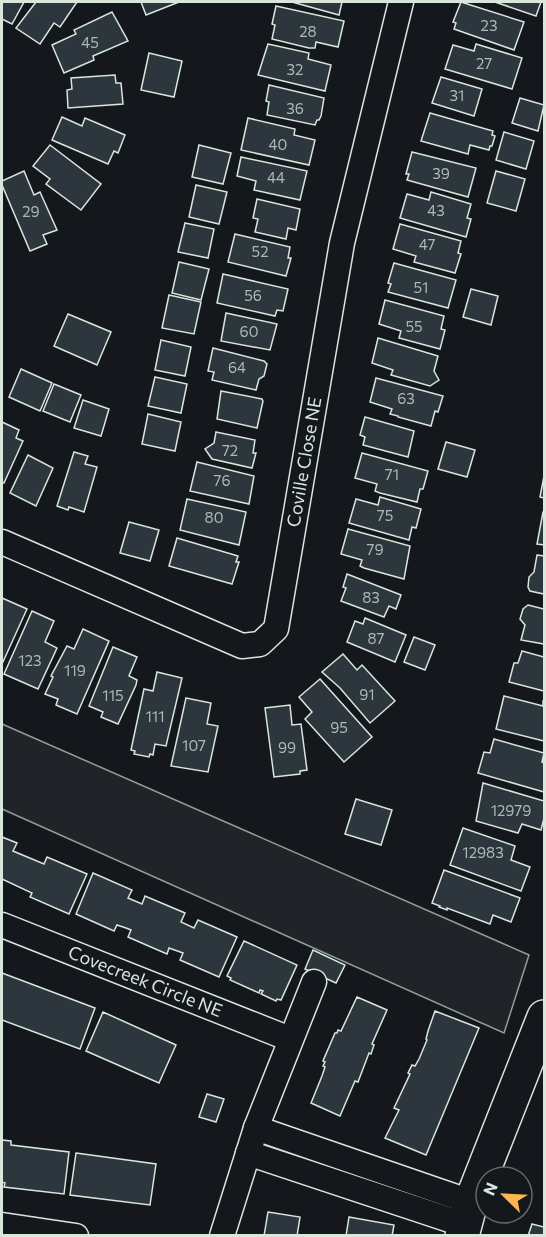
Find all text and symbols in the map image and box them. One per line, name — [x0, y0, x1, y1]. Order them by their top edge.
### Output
house number: 23 — [481, 16, 497, 34]
house number: 28 — [299, 22, 317, 40]
house number: 45 — [81, 33, 99, 51]
house number: 27 — [476, 54, 492, 72]
house number: 32 — [287, 60, 303, 78]
house number: 31 — [450, 86, 464, 104]
house number: 36 — [286, 99, 304, 117]
house number: 40 — [269, 135, 287, 153]
house number: 39 — [432, 164, 450, 182]
house number: 44 — [267, 168, 285, 186]
house number: 43 — [427, 201, 445, 219]
house number: 29 — [22, 202, 40, 220]
house number: 47 — [419, 235, 435, 253]
house number: 52 — [252, 242, 268, 260]
house number: 51 — [413, 278, 429, 296]
house number: 56 — [244, 286, 262, 304]
house number: 55 — [405, 317, 423, 335]
house number: 60 — [240, 322, 258, 340]
house number: 64 — [228, 358, 246, 376]
house number: 63 — [397, 389, 415, 407]
street label: Coville Close NE — [282, 395, 326, 529]
house number: 72 — [222, 441, 238, 459]
house number: 71 — [385, 465, 399, 483]
house number: 76 — [214, 471, 230, 489]
house number: 75 — [377, 506, 393, 524]
house number: 80 — [205, 508, 223, 526]
house number: 79 — [367, 540, 383, 558]
house number: 83 — [362, 588, 380, 606]
house number: 87 — [368, 629, 385, 647]
house number: 123 — [18, 651, 42, 669]
house number: 119 — [64, 661, 86, 679]
house number: 91 — [359, 685, 375, 703]
house number: 115 — [102, 686, 124, 704]
house number: 111 — [145, 707, 165, 725]
house number: 95 — [330, 718, 348, 736]
house number: 107 — [182, 736, 206, 754]
house number: 99 — [278, 738, 296, 756]
house number: 12979 — [491, 801, 531, 819]
house number: 12983 — [462, 843, 504, 861]
street label: Covecreek Circle NE — [65, 940, 226, 1021]
north arrow — [474, 1165, 534, 1225]
text: N — [479, 1179, 501, 1198]

